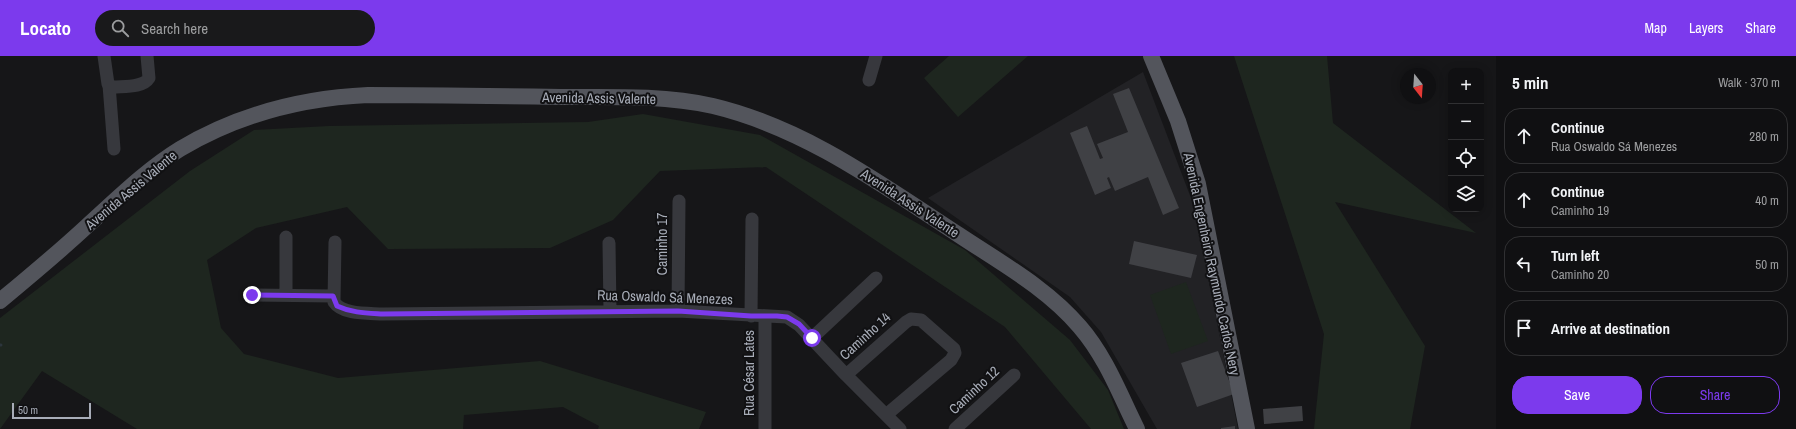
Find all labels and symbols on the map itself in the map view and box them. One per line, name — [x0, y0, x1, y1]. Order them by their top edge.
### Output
north arrow — [1400, 68, 1436, 104]
street label: Avenida Assis Valente — [541, 88, 656, 108]
street label: Avenida Assis Valente — [81, 147, 180, 234]
street label: Avenida Engenheiro Raymundo Carlos Nery — [1179, 150, 1244, 377]
street label: Avenida Assis Valente — [857, 164, 963, 242]
street label: Caminho 17 — [653, 213, 671, 275]
route end — [243, 286, 261, 304]
street label: Rua Oswaldo Sá Menezes — [597, 286, 733, 308]
street label: Caminho 14 — [836, 308, 895, 364]
route start — [803, 329, 821, 347]
street label: Rua César Lates — [740, 330, 758, 416]
street label: Caminho 12 — [945, 362, 1003, 418]
scale bar — [12, 401, 91, 420]

